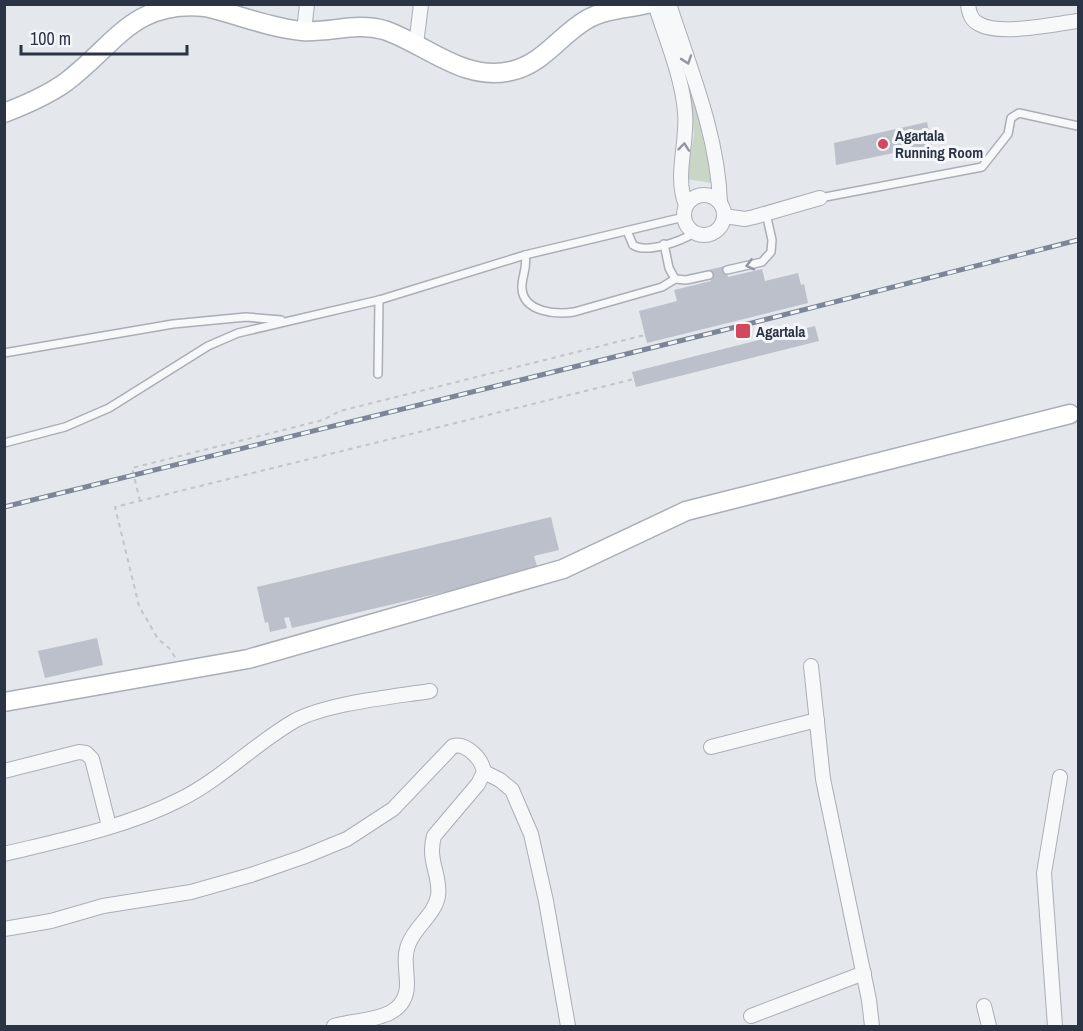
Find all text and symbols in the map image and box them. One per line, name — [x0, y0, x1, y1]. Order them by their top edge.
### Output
scale bar — [21, 18, 188, 56]
text: 100 m — [30, 26, 71, 51]
one-way arrow — [680, 54, 692, 65]
place label: Agartala Running Room — [895, 125, 983, 163]
marker: Agartala Running Room — [876, 137, 890, 151]
one-way arrow — [677, 143, 690, 152]
one-way arrow — [745, 257, 755, 270]
place label: Agartala — [756, 321, 805, 342]
marker: Agartala — [734, 322, 752, 340]

